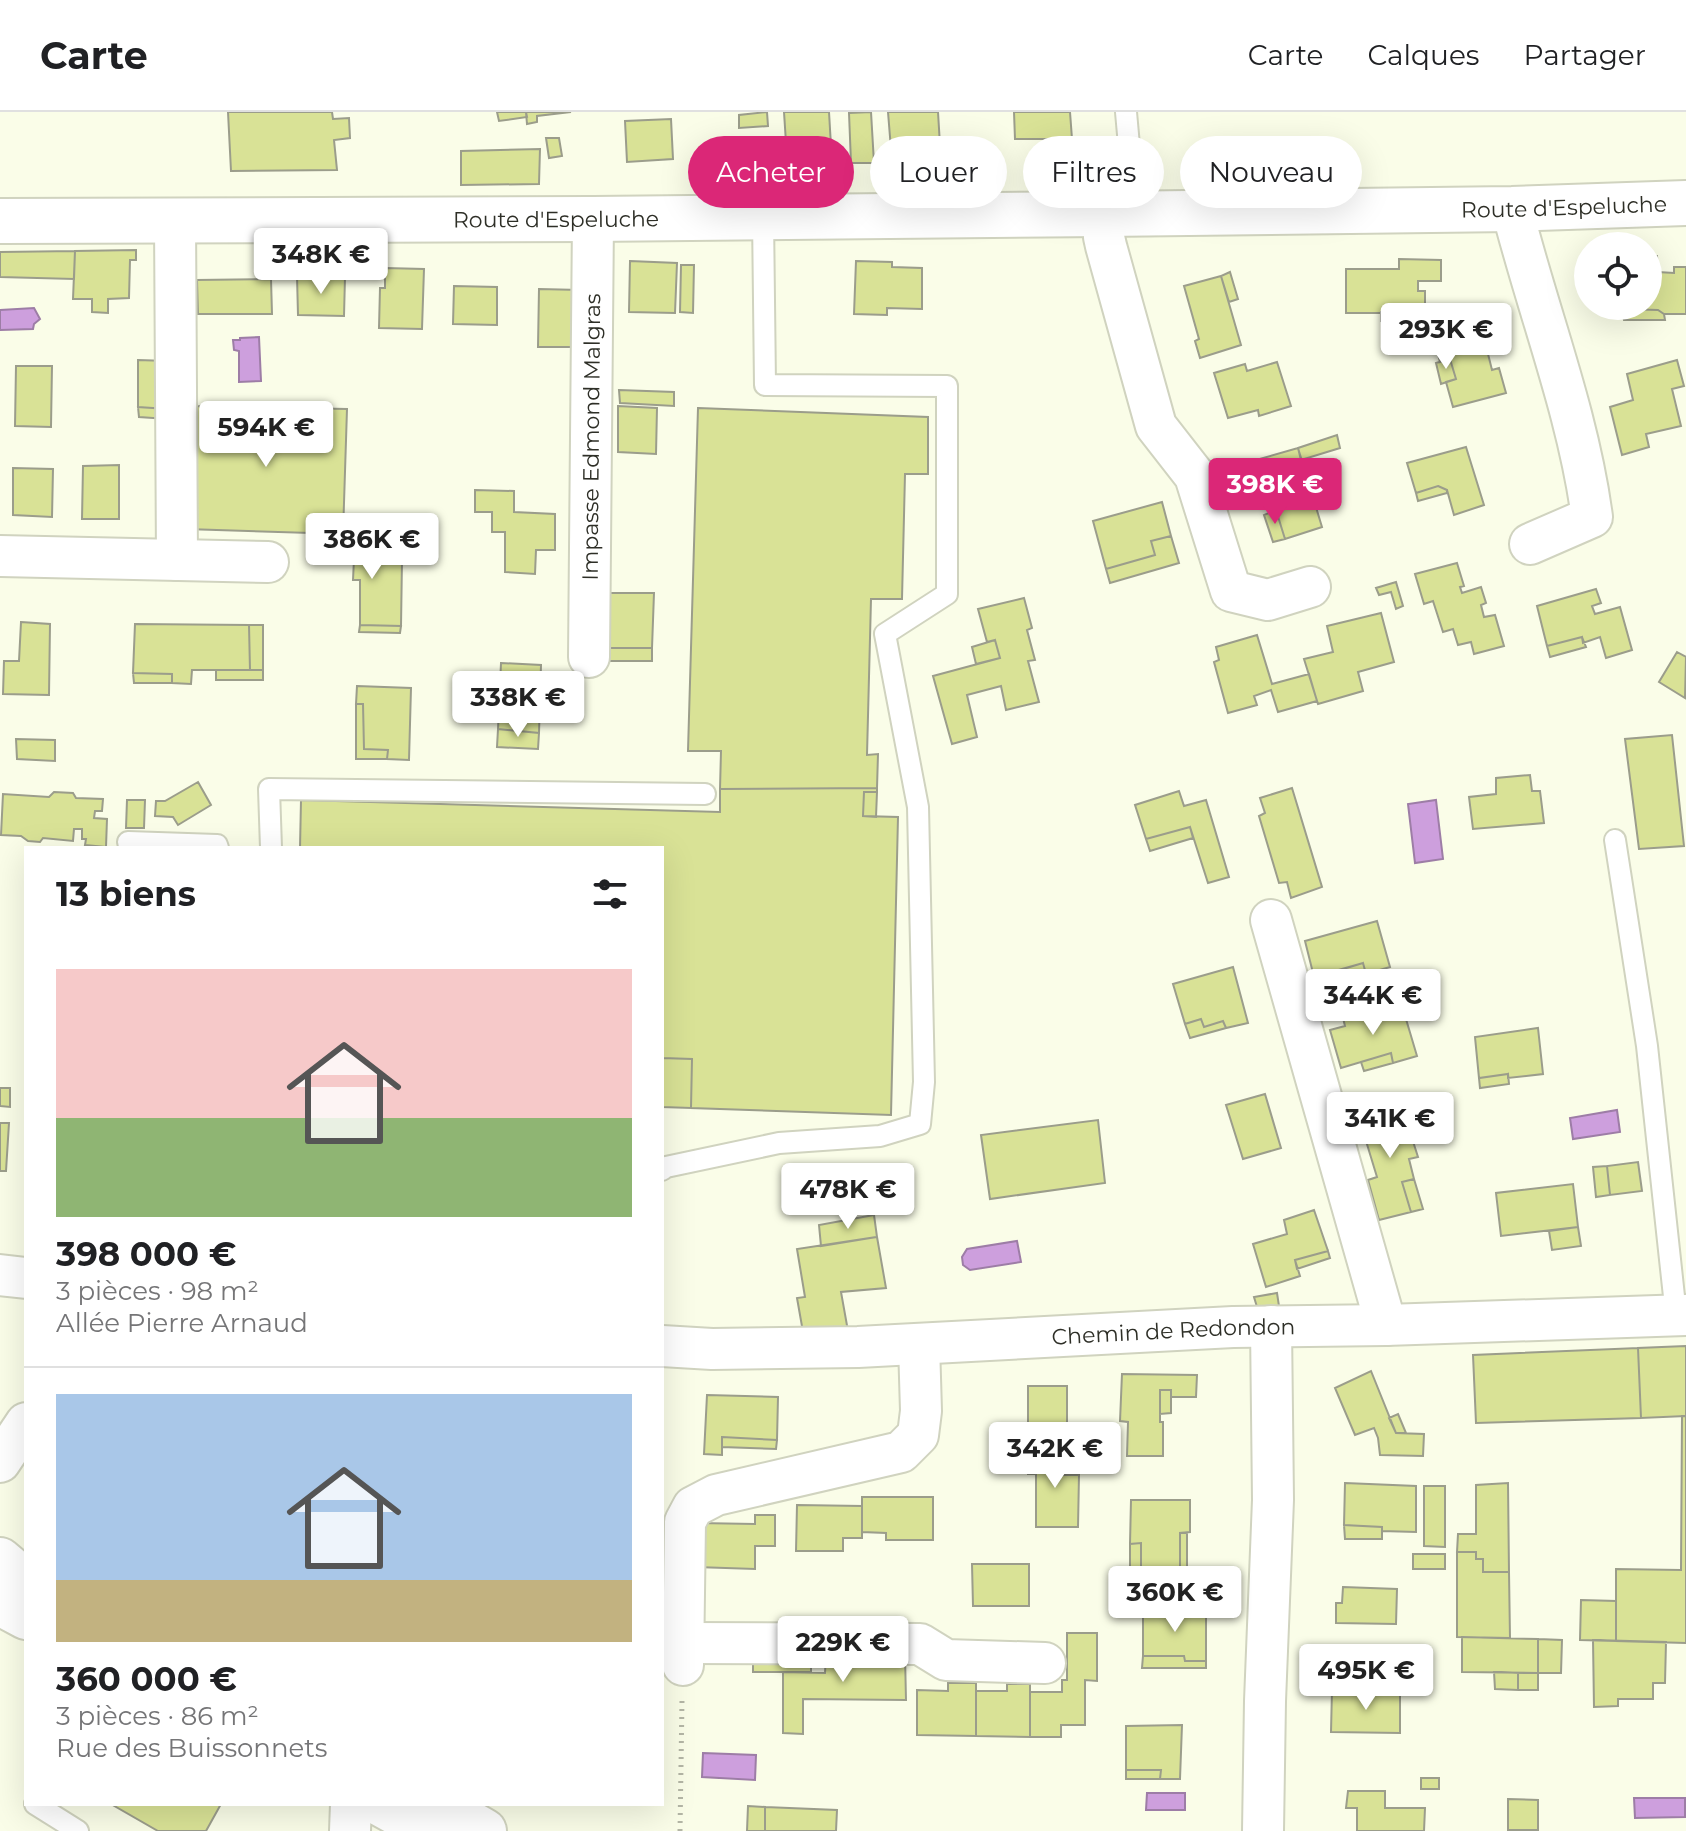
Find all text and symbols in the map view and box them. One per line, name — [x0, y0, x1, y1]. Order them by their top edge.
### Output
text: Carte — [40, 32, 148, 79]
text: Carte — [1248, 38, 1323, 72]
text: Calques — [1367, 38, 1479, 72]
text: Partager — [1523, 38, 1646, 72]
chip: Acheter — [688, 136, 854, 208]
chip: Louer — [870, 136, 1007, 208]
chip: Filtres — [1023, 136, 1164, 208]
chip: Nouveau — [1180, 136, 1362, 208]
street label: Route d'Espeluche — [1461, 191, 1667, 224]
street label: Route d'Espeluche — [453, 205, 659, 233]
pin: 348K € — [256, 228, 386, 296]
map controls — [1574, 232, 1662, 320]
button: locate — [1574, 232, 1662, 320]
text: 348K € — [272, 238, 370, 270]
street label: Impasse Edmond Malgras — [577, 293, 606, 581]
pin: 293K € — [1381, 303, 1511, 371]
text: 293K € — [1399, 313, 1493, 345]
pin: 594K € — [201, 401, 331, 469]
text: 594K € — [217, 411, 315, 443]
pin: 398K € — [1210, 458, 1340, 526]
text: 398K € — [1227, 468, 1323, 500]
pin: 386K € — [307, 513, 437, 581]
text: 386K € — [324, 523, 420, 555]
pin: 338K € — [453, 671, 583, 739]
text: 338K € — [470, 681, 566, 713]
icon: filters — [588, 872, 632, 916]
text: 13 biens — [56, 873, 196, 915]
pin: 344K € — [1308, 969, 1438, 1037]
text: 344K € — [1324, 979, 1422, 1011]
icon: home — [272, 1021, 416, 1165]
pin: 341K € — [1325, 1092, 1455, 1160]
text: 341K € — [1345, 1102, 1435, 1134]
pin: 478K € — [783, 1163, 913, 1231]
text: 478K € — [799, 1173, 897, 1205]
text: 398 000 € — [56, 1233, 236, 1275]
text: 3 pièces · 98 m² — [56, 1275, 259, 1307]
text: Allée Pierre Arnaud — [56, 1307, 308, 1339]
street label: Chemin de Redondon — [1051, 1313, 1296, 1351]
pin: 342K € — [990, 1422, 1120, 1490]
text: 342K € — [1007, 1432, 1103, 1464]
icon: home — [272, 1446, 416, 1590]
pin: 360K € — [1110, 1566, 1240, 1634]
text: 360K € — [1126, 1576, 1224, 1608]
pin: 229K € — [778, 1616, 908, 1684]
text: 229K € — [796, 1626, 890, 1658]
pin: 495K € — [1301, 1644, 1431, 1712]
text: 495K € — [1317, 1654, 1415, 1686]
text: 360 000 € — [56, 1658, 237, 1700]
text: 3 pièces · 86 m² — [56, 1700, 259, 1732]
text: Rue des Buissonnets — [56, 1732, 327, 1764]

